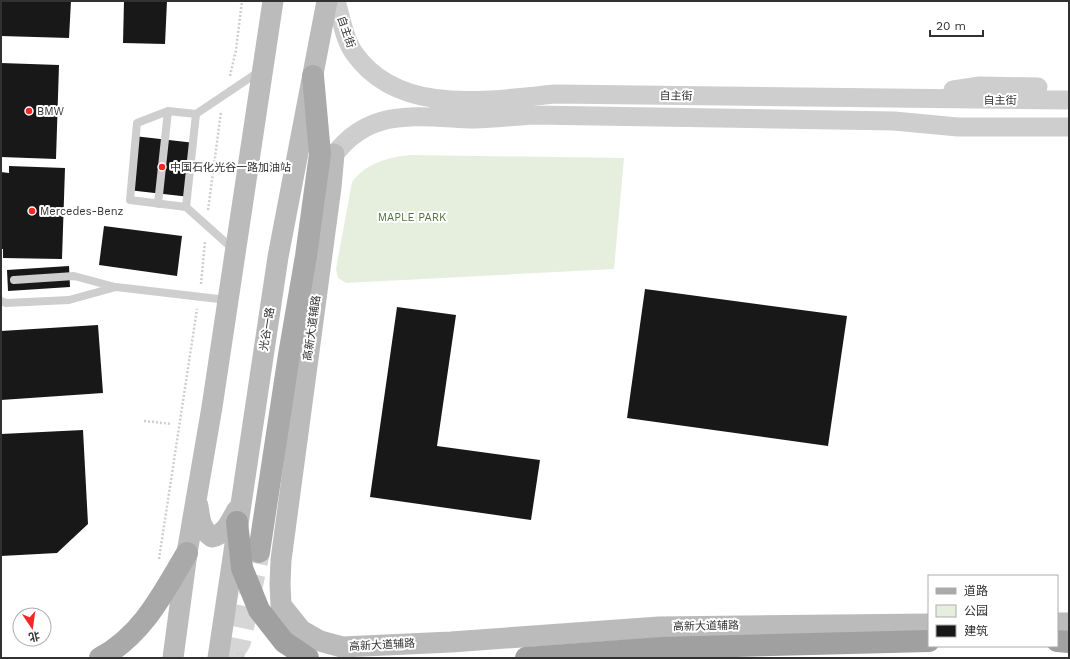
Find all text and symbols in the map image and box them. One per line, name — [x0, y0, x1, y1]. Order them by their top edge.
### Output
scale bar — [930, 12, 983, 38]
street label: 自主街 — [334, 14, 358, 50]
text: 20 m — [936, 19, 966, 33]
street label: 自主街 — [659, 89, 693, 103]
street label: 自主街 — [984, 94, 1017, 107]
place label: BMW — [37, 105, 65, 118]
marker: BMW — [24, 106, 34, 116]
place label: 中国石化光谷一路加油站 — [170, 161, 291, 174]
marker: 中国石化光谷一路加油站 — [157, 162, 167, 172]
place label: Mercedes-Benz — [40, 205, 123, 218]
marker: Mercedes-Benz — [27, 206, 37, 216]
park label: MAPLE PARK — [378, 211, 446, 224]
street label: 高新大道辅路 — [301, 294, 323, 362]
street label: 光谷一路 — [257, 306, 277, 352]
legend — [928, 575, 1058, 647]
text: 道路 — [964, 584, 988, 598]
text: 公园 — [964, 604, 988, 618]
north arrow — [12, 607, 52, 647]
street label: 高新大道辅路 — [673, 619, 739, 633]
text: 建筑 — [964, 624, 988, 638]
text: 北 — [27, 629, 41, 644]
street label: 高新大道辅路 — [349, 637, 415, 653]

